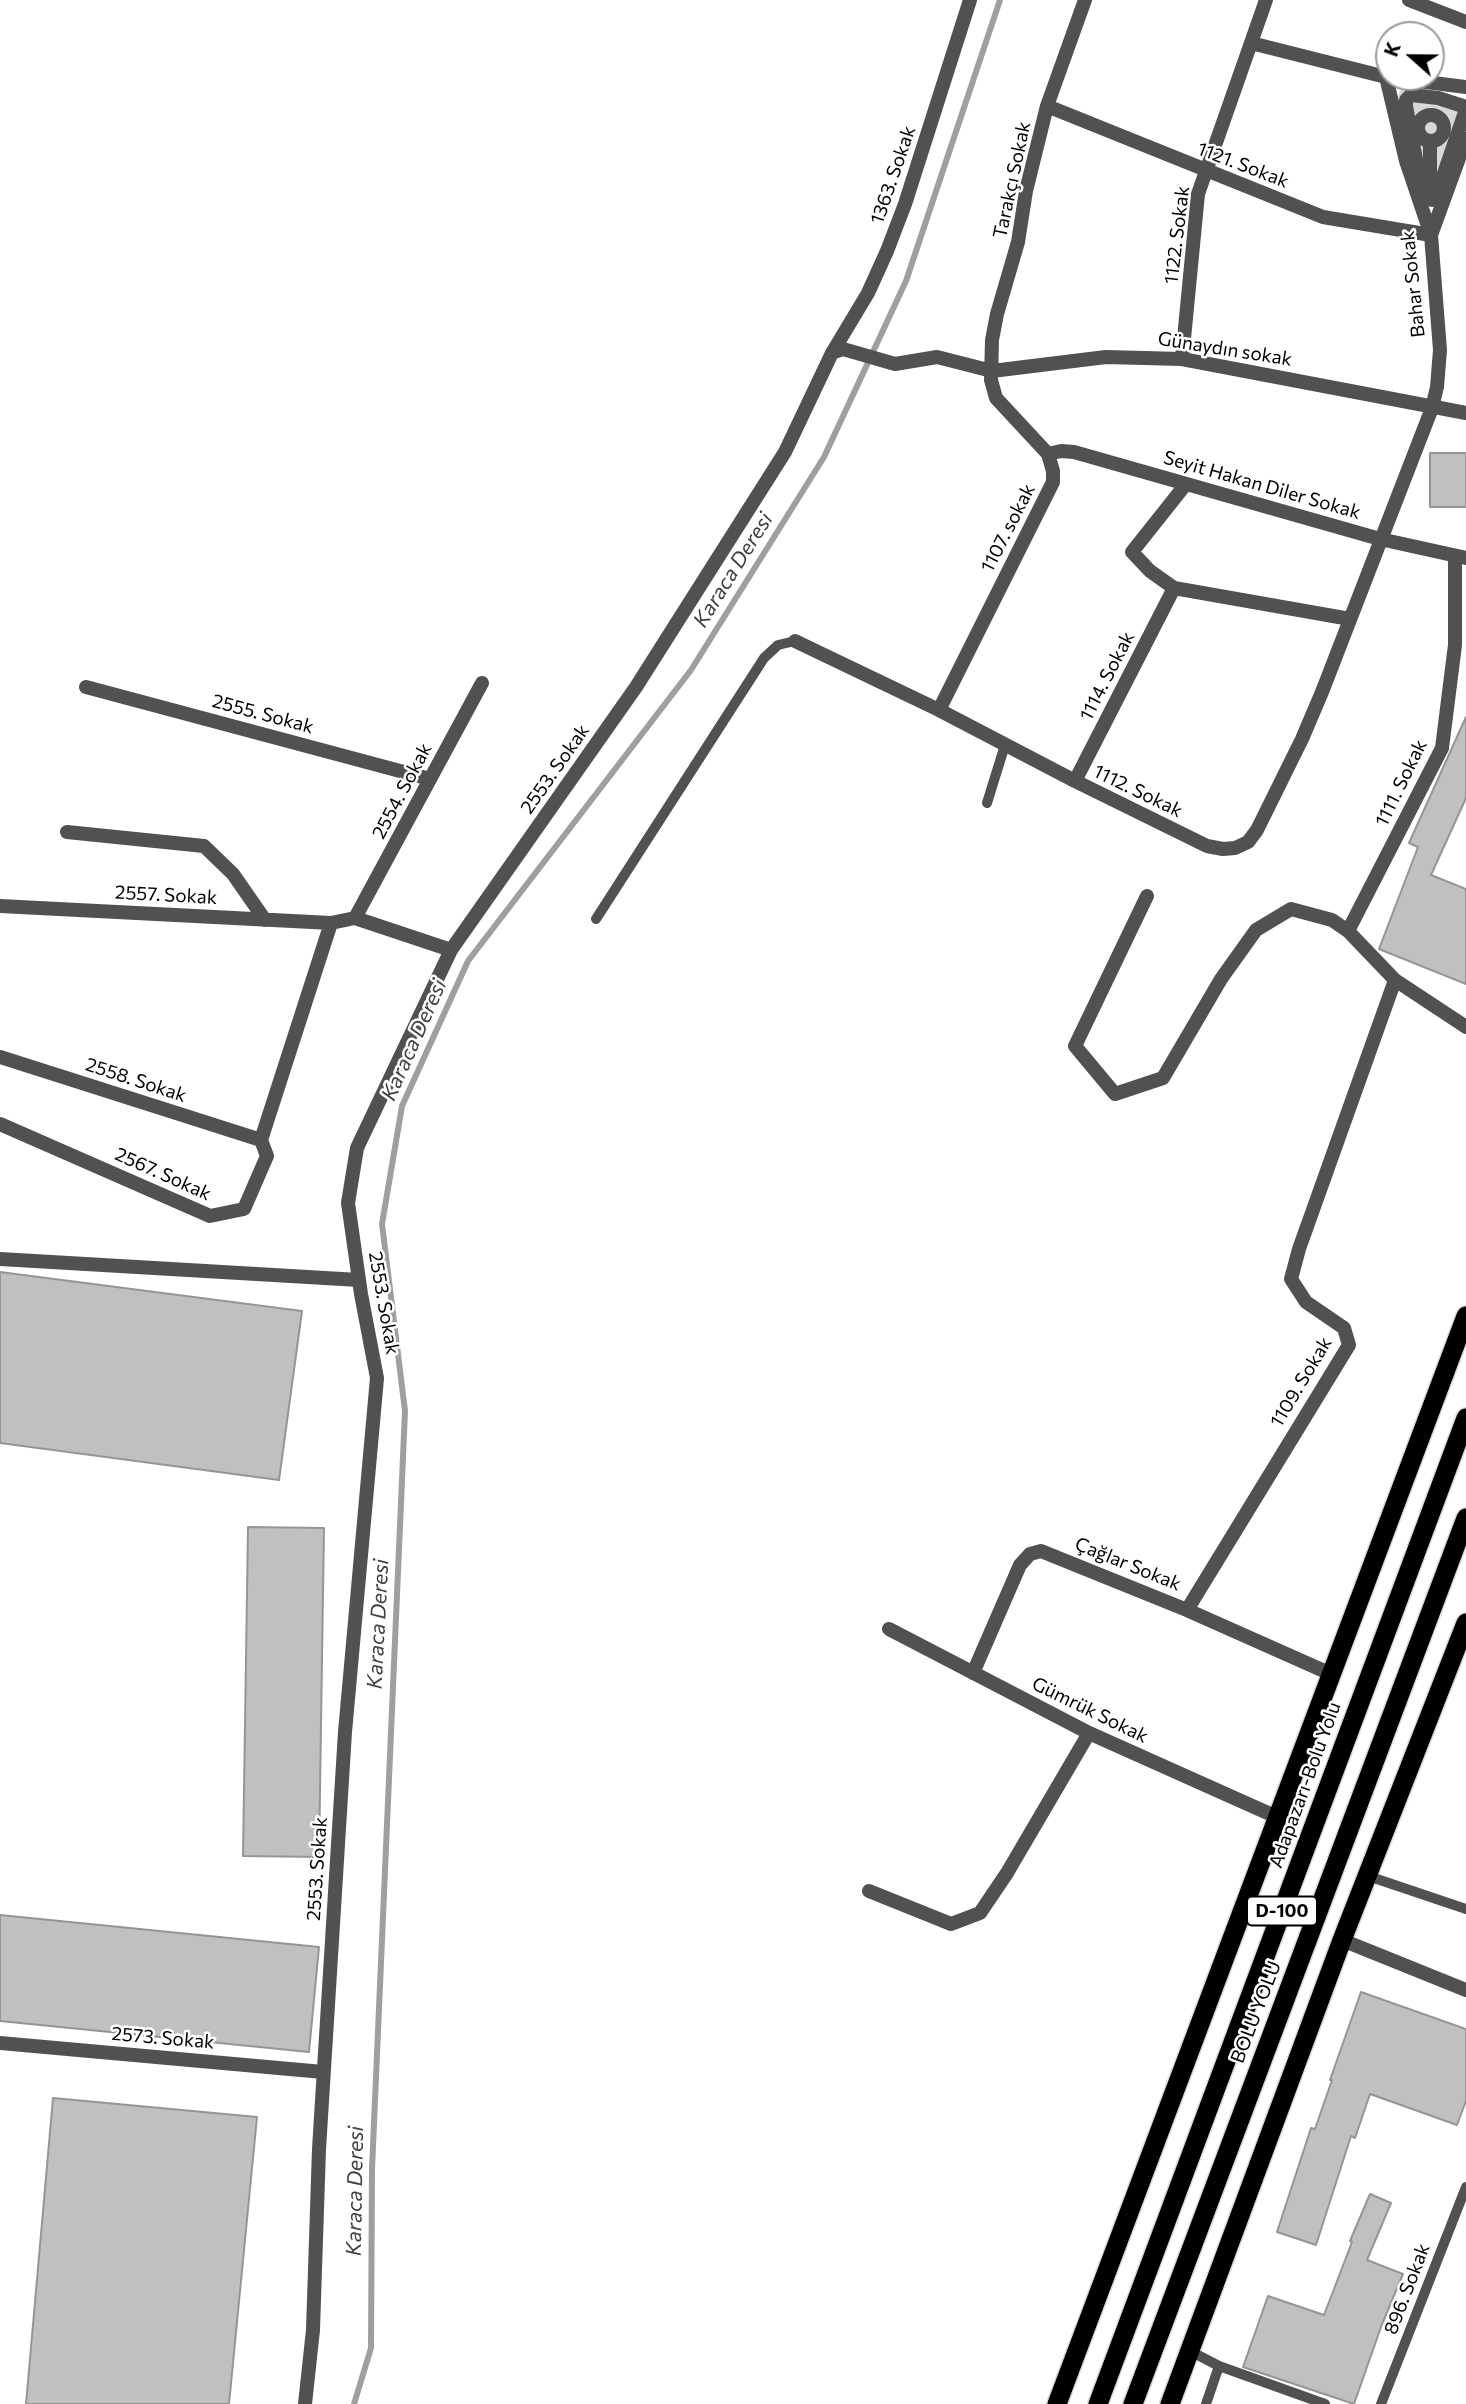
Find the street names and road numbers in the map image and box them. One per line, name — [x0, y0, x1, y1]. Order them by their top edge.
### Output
street label: Tarakçı Sokak — [989, 120, 1035, 240]
street label: 1363. Sokak — [866, 123, 920, 227]
street label: 1121. Sokak — [1194, 137, 1292, 193]
street label: 1122. Sokak — [1160, 185, 1194, 285]
street label: Bahar Sokak — [1396, 229, 1430, 339]
street label: Günaydın sokak — [1156, 327, 1294, 371]
street label: Seyit Hakan Diler Sokak — [1161, 446, 1363, 524]
street label: 1107. sokak — [976, 480, 1040, 576]
street label: 1114. Sokak — [1075, 628, 1139, 724]
street label: 2555. Sokak — [210, 690, 316, 738]
street label: 2553. Sokak — [516, 720, 594, 818]
street label: 1111. Sokak — [1370, 736, 1432, 830]
street label: 2554. Sokak — [367, 739, 437, 843]
street label: 1112. Sokak — [1090, 760, 1186, 822]
street label: 2557. Sokak — [114, 881, 218, 909]
street label: 2558. Sokak — [83, 1053, 189, 1107]
street label: 2567. Sokak — [111, 1143, 215, 1205]
street label: 2553. Sokak — [364, 1250, 404, 1356]
street label: 1109. Sokak — [1265, 1333, 1337, 1431]
street label: Çağlar Sokak — [1072, 1532, 1184, 1596]
street label: Gümrük Sokak — [1028, 1672, 1152, 1748]
street label: Adapazarı-Bolu Yolu — [1264, 1699, 1346, 1871]
street label: 2553. Sokak — [302, 1816, 332, 1922]
road number: D-100 — [1247, 1896, 1317, 1926]
street label: BOLU YOLU — [1226, 1958, 1286, 2066]
street label: 2573. Sokak — [111, 2022, 215, 2054]
street label: 896. Sokak — [1379, 2240, 1435, 2338]

